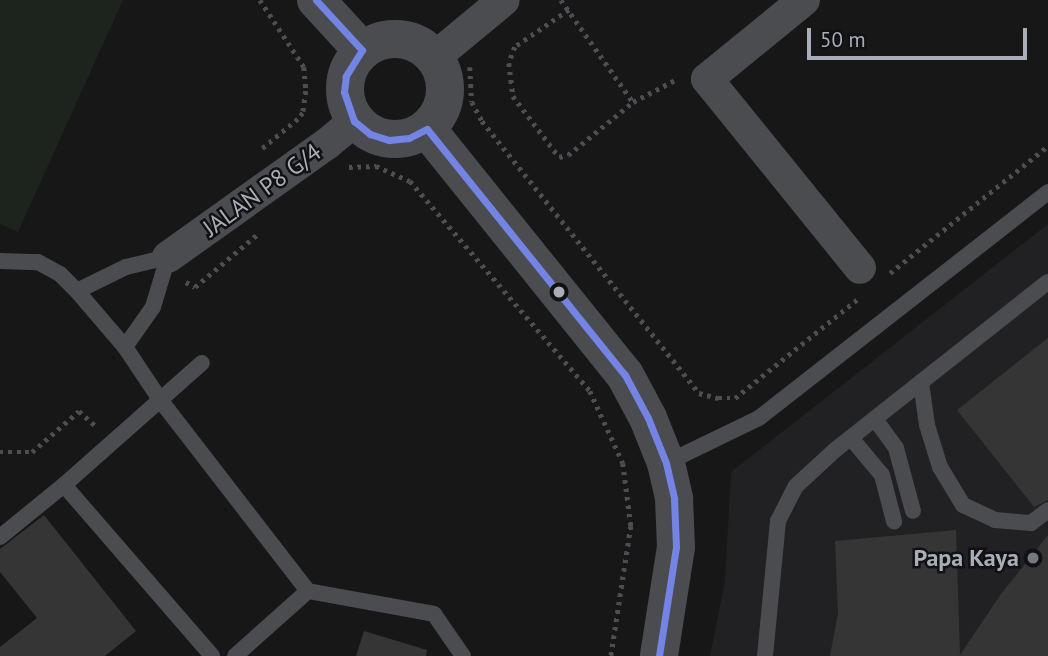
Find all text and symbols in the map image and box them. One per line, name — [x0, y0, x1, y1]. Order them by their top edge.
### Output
scale bar — [810, 14, 1030, 58]
text: 50 m — [820, 26, 866, 53]
street label: JALAN P8 G/4 — [197, 137, 327, 243]
unlabelled marker — [552, 285, 566, 299]
place label: Papa Kaya — [913, 544, 1019, 572]
marker: Papa Kaya — [1025, 550, 1041, 566]

